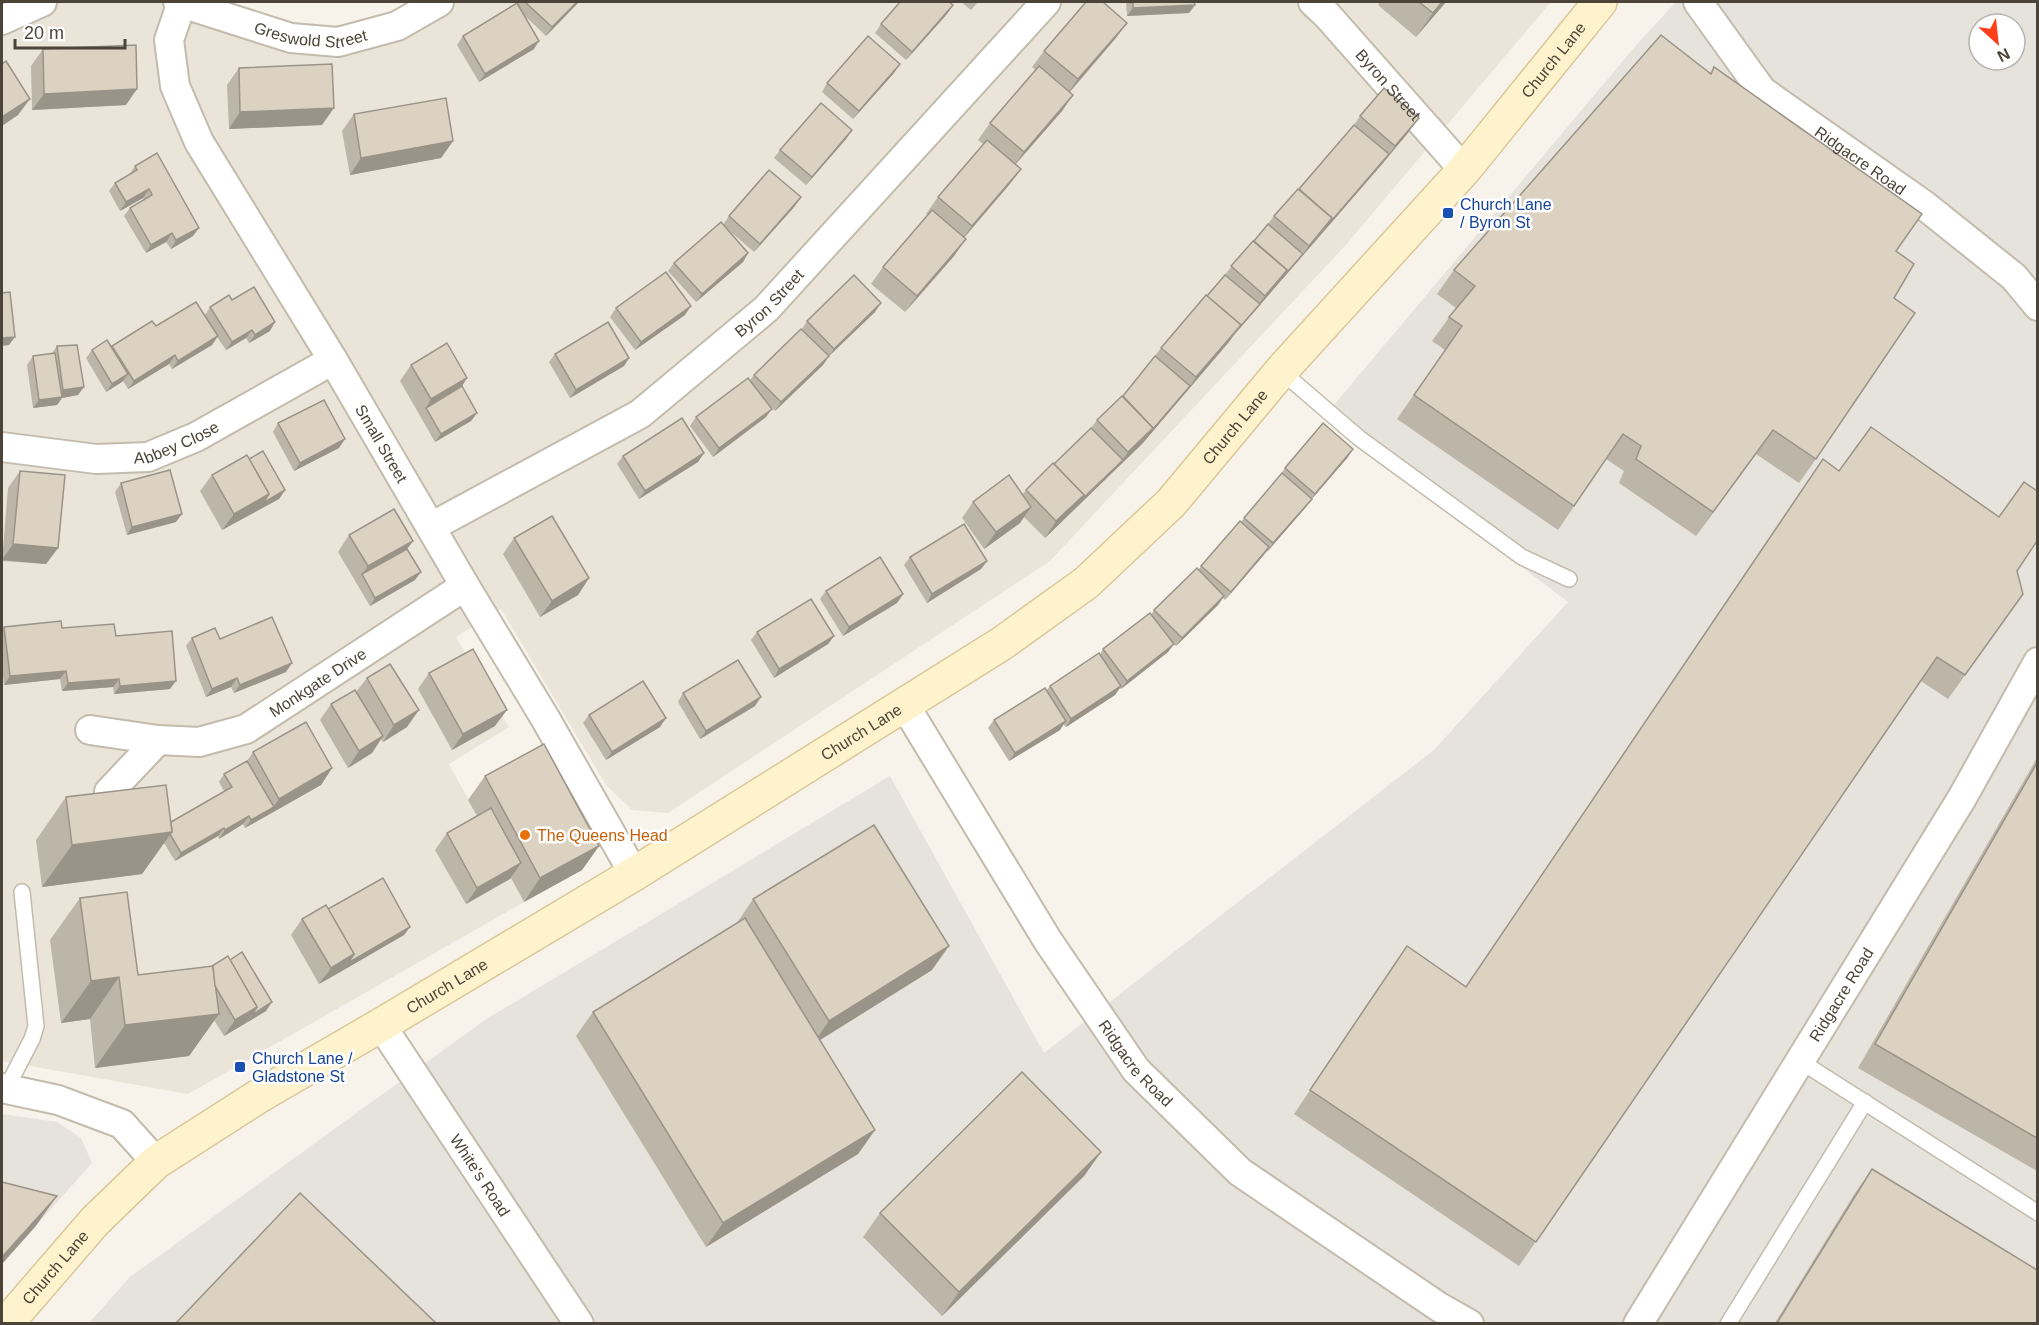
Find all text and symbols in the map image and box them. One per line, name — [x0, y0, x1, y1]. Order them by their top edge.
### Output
scale bar — [15, 12, 124, 50]
north arrow — [1967, 12, 2027, 72]
street label: Greswold Street — [252, 18, 369, 51]
street label: Church Lane — [1518, 19, 1589, 101]
text: 20 m — [24, 23, 64, 43]
text: N — [1995, 45, 2013, 65]
street label: Byron Street — [1353, 46, 1425, 124]
street label: Ridgacre Road — [1812, 123, 1909, 198]
place label: Church Lane / Byron St — [1460, 196, 1552, 231]
marker: Church Lane / Byron St — [1441, 206, 1455, 220]
street label: Byron Street — [731, 265, 807, 340]
street label: Church Lane — [1199, 386, 1271, 467]
street label: Small Street — [352, 402, 411, 486]
street label: Abbey Close — [133, 417, 222, 466]
street label: Monkgate Drive — [266, 644, 369, 720]
street label: Church Lane — [818, 700, 904, 763]
place label: The Queens Head — [537, 827, 668, 844]
marker: The Queens Head — [518, 828, 532, 842]
street label: Ridgacre Road — [1806, 945, 1876, 1044]
street label: Church Lane — [403, 955, 491, 1017]
street label: Ridgacre Road — [1096, 1017, 1176, 1110]
place label: Church Lane / Gladstone St — [252, 1050, 353, 1085]
marker: Church Lane / Gladstone St — [233, 1060, 247, 1074]
street label: White's Road — [447, 1131, 514, 1219]
street label: Church Lane — [19, 1227, 92, 1307]

